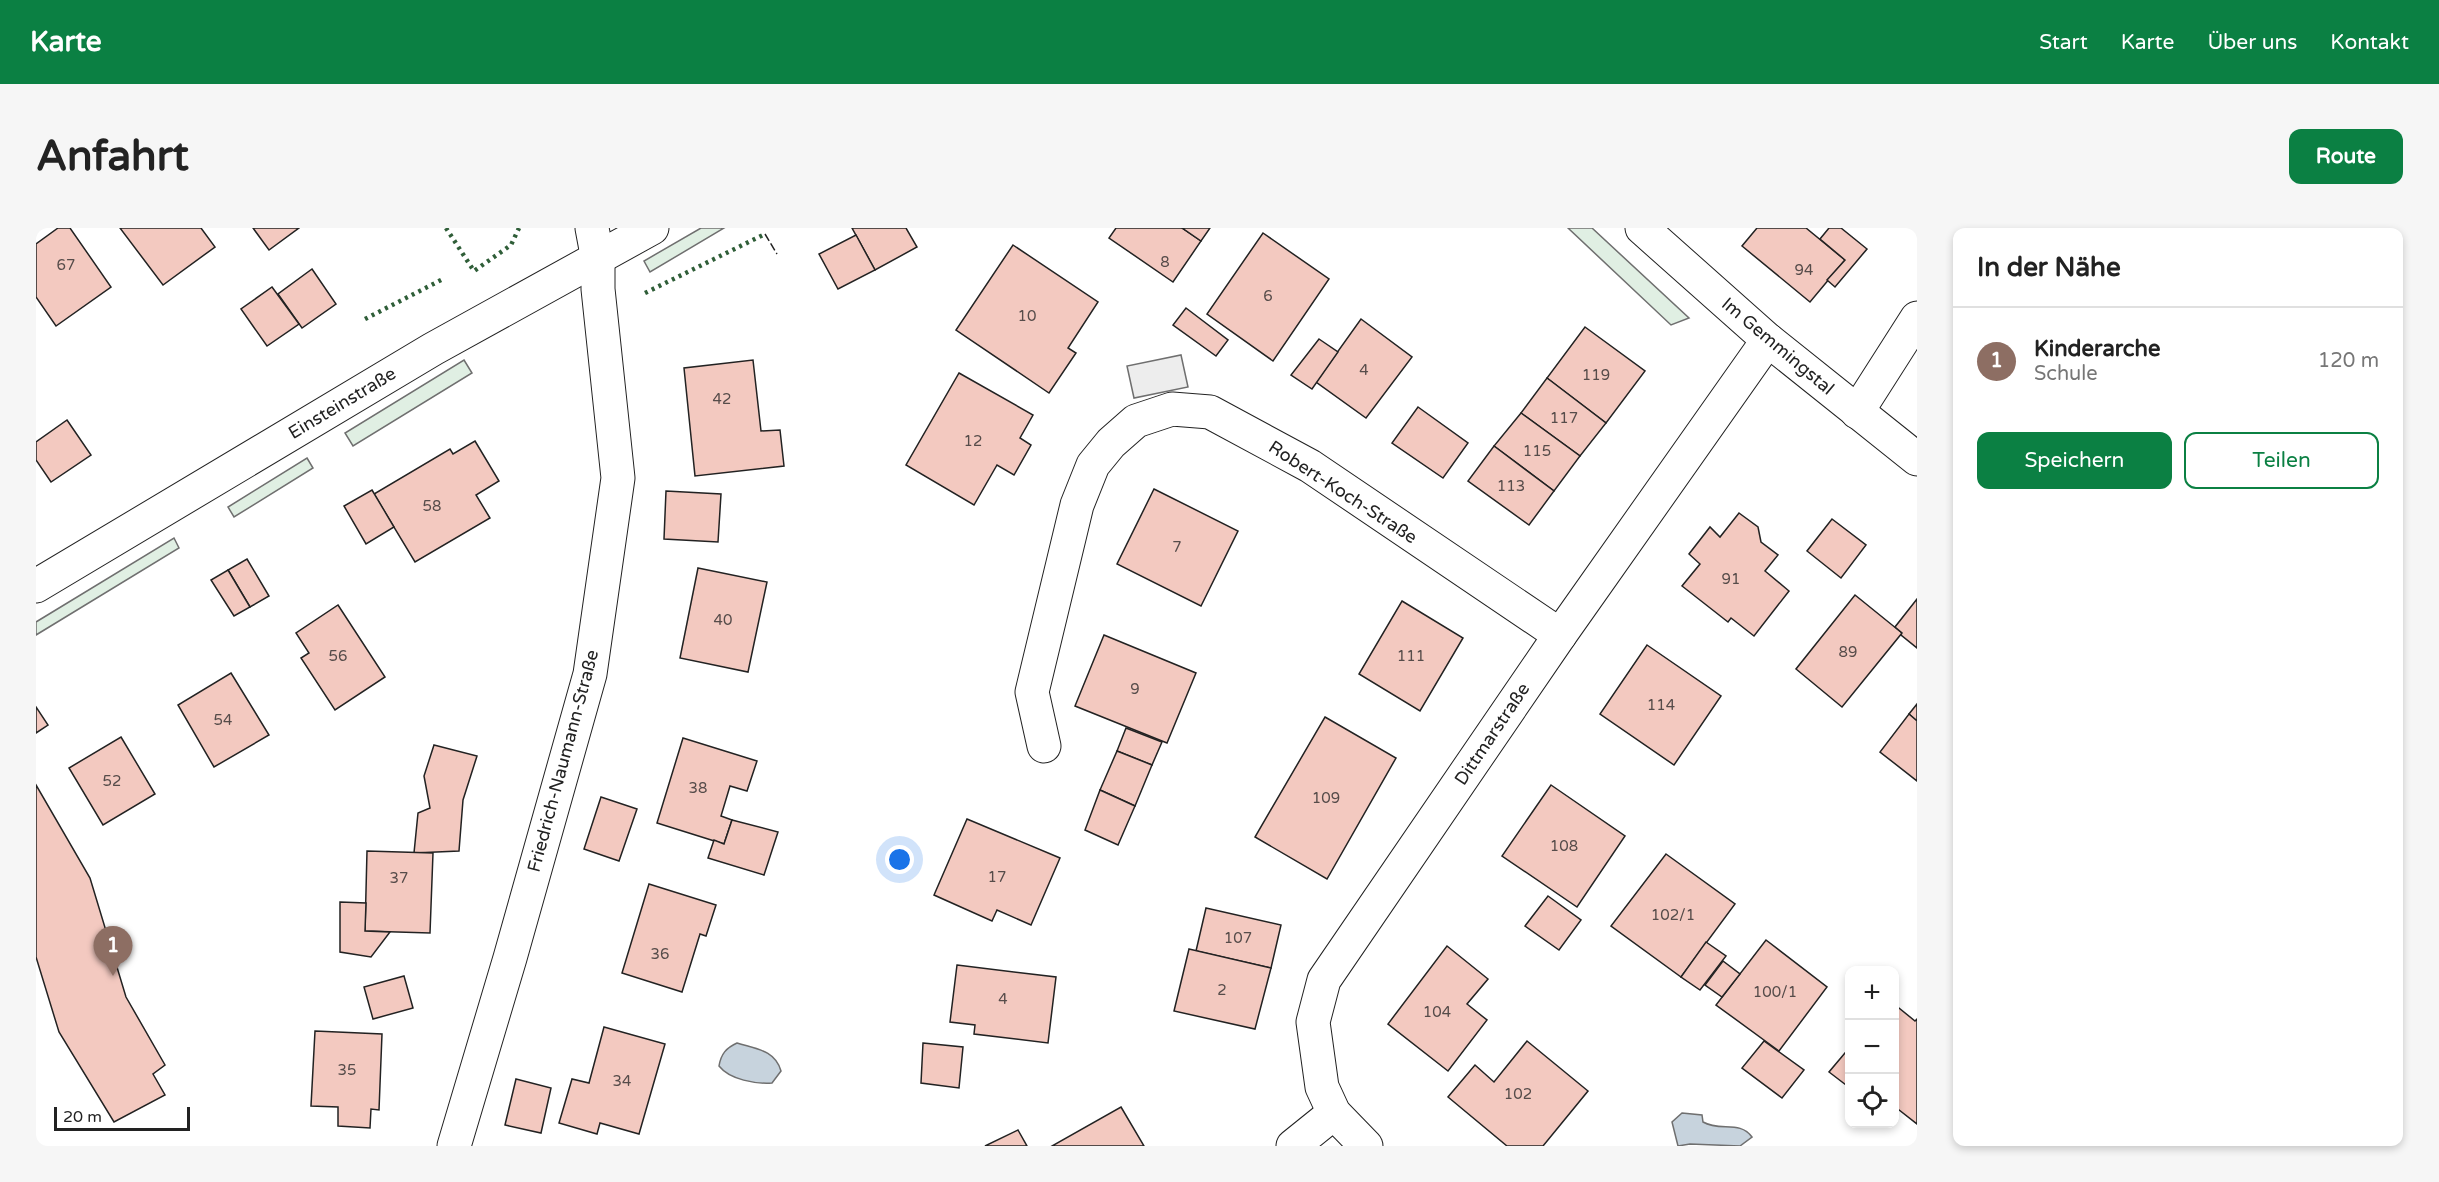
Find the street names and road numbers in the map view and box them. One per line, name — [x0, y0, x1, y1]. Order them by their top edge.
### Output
street label: Im Gemmingstal — [1717, 293, 1839, 399]
street label: Einsteinstraße — [284, 362, 400, 444]
street label: Robert-Koch-Straße — [1265, 436, 1421, 548]
street label: Friedrich-Naumann-Straße — [523, 647, 603, 875]
street label: Dittmarstraße — [1450, 679, 1534, 789]

